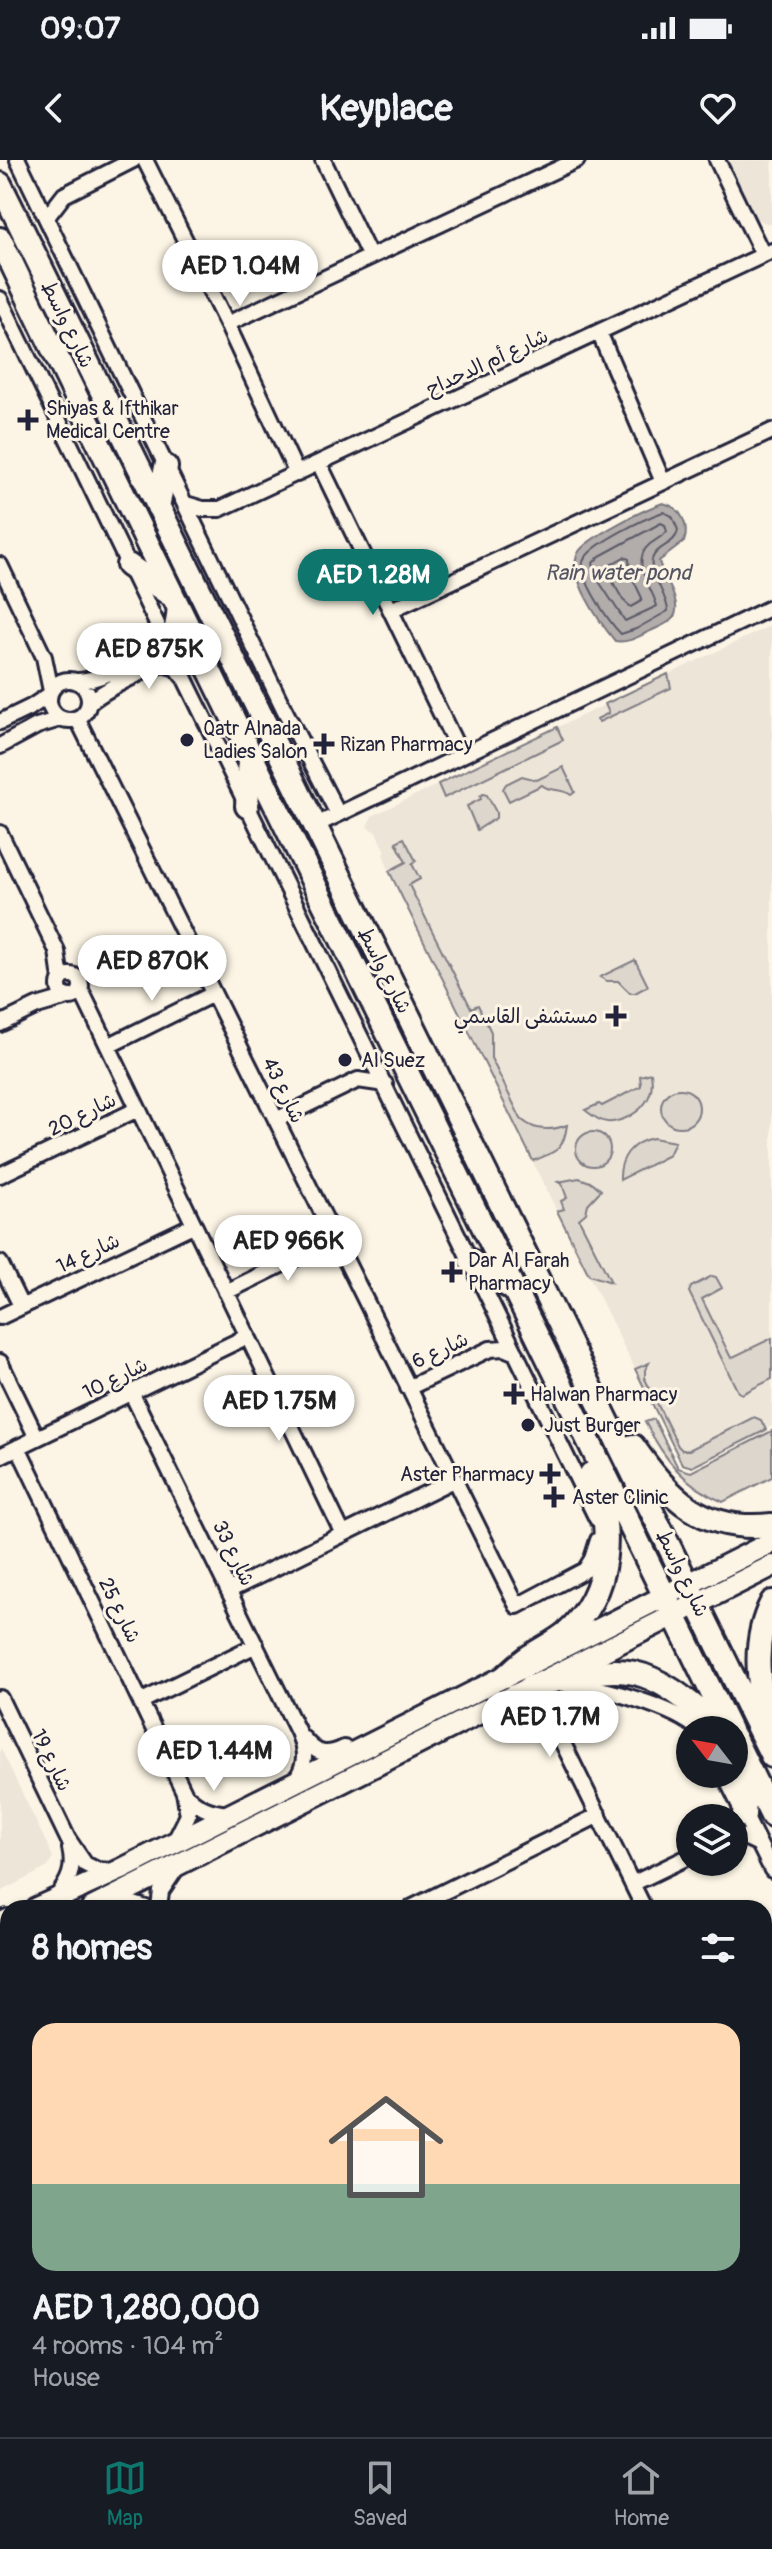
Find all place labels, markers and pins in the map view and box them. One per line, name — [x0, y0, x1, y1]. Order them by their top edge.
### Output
pin: AED 1.04M — [148, 240, 332, 308]
place label: Shiyas & Ifthikar Medical Centre — [46, 396, 179, 444]
marker: Shiyas & Ifthikar Medical Centre — [17, 409, 39, 431]
pin: AED 1.28M — [281, 549, 465, 617]
pin: AED 875K — [66, 623, 232, 691]
place label: Qatr Alnada Ladies Salon — [203, 716, 308, 764]
marker: Qatr Alnada Ladies Salon — [178, 731, 196, 749]
place label: Rizan Pharmacy — [340, 732, 473, 757]
marker: Rizan Pharmacy — [315, 735, 333, 753]
pin: AED 870K — [69, 935, 235, 1003]
place label: مستشفى القاسمي — [454, 1004, 598, 1034]
marker: مستشفى القاسمي — [605, 1005, 627, 1027]
place label: Al Suez — [361, 1048, 425, 1073]
marker: Al Suez — [336, 1051, 354, 1069]
pin: AED 966K — [205, 1215, 371, 1283]
place label: Dar Al Farah Pharmacy — [468, 1248, 569, 1296]
marker: Dar Al Farah Pharmacy — [443, 1263, 461, 1281]
pin: AED 1.75M — [187, 1375, 371, 1443]
place label: Halwan Pharmacy — [530, 1382, 678, 1407]
marker: Halwan Pharmacy — [505, 1385, 523, 1403]
place label: Just Burger — [544, 1413, 641, 1438]
marker: Just Burger — [519, 1416, 537, 1434]
place label: Aster Pharmacy — [400, 1462, 534, 1487]
marker: Aster Pharmacy — [541, 1465, 559, 1483]
place label: Aster Clinic — [572, 1485, 669, 1510]
marker: Aster Clinic — [543, 1486, 565, 1508]
pin: AED 1.7M — [467, 1691, 633, 1759]
pin: AED 1.44M — [122, 1725, 306, 1793]

